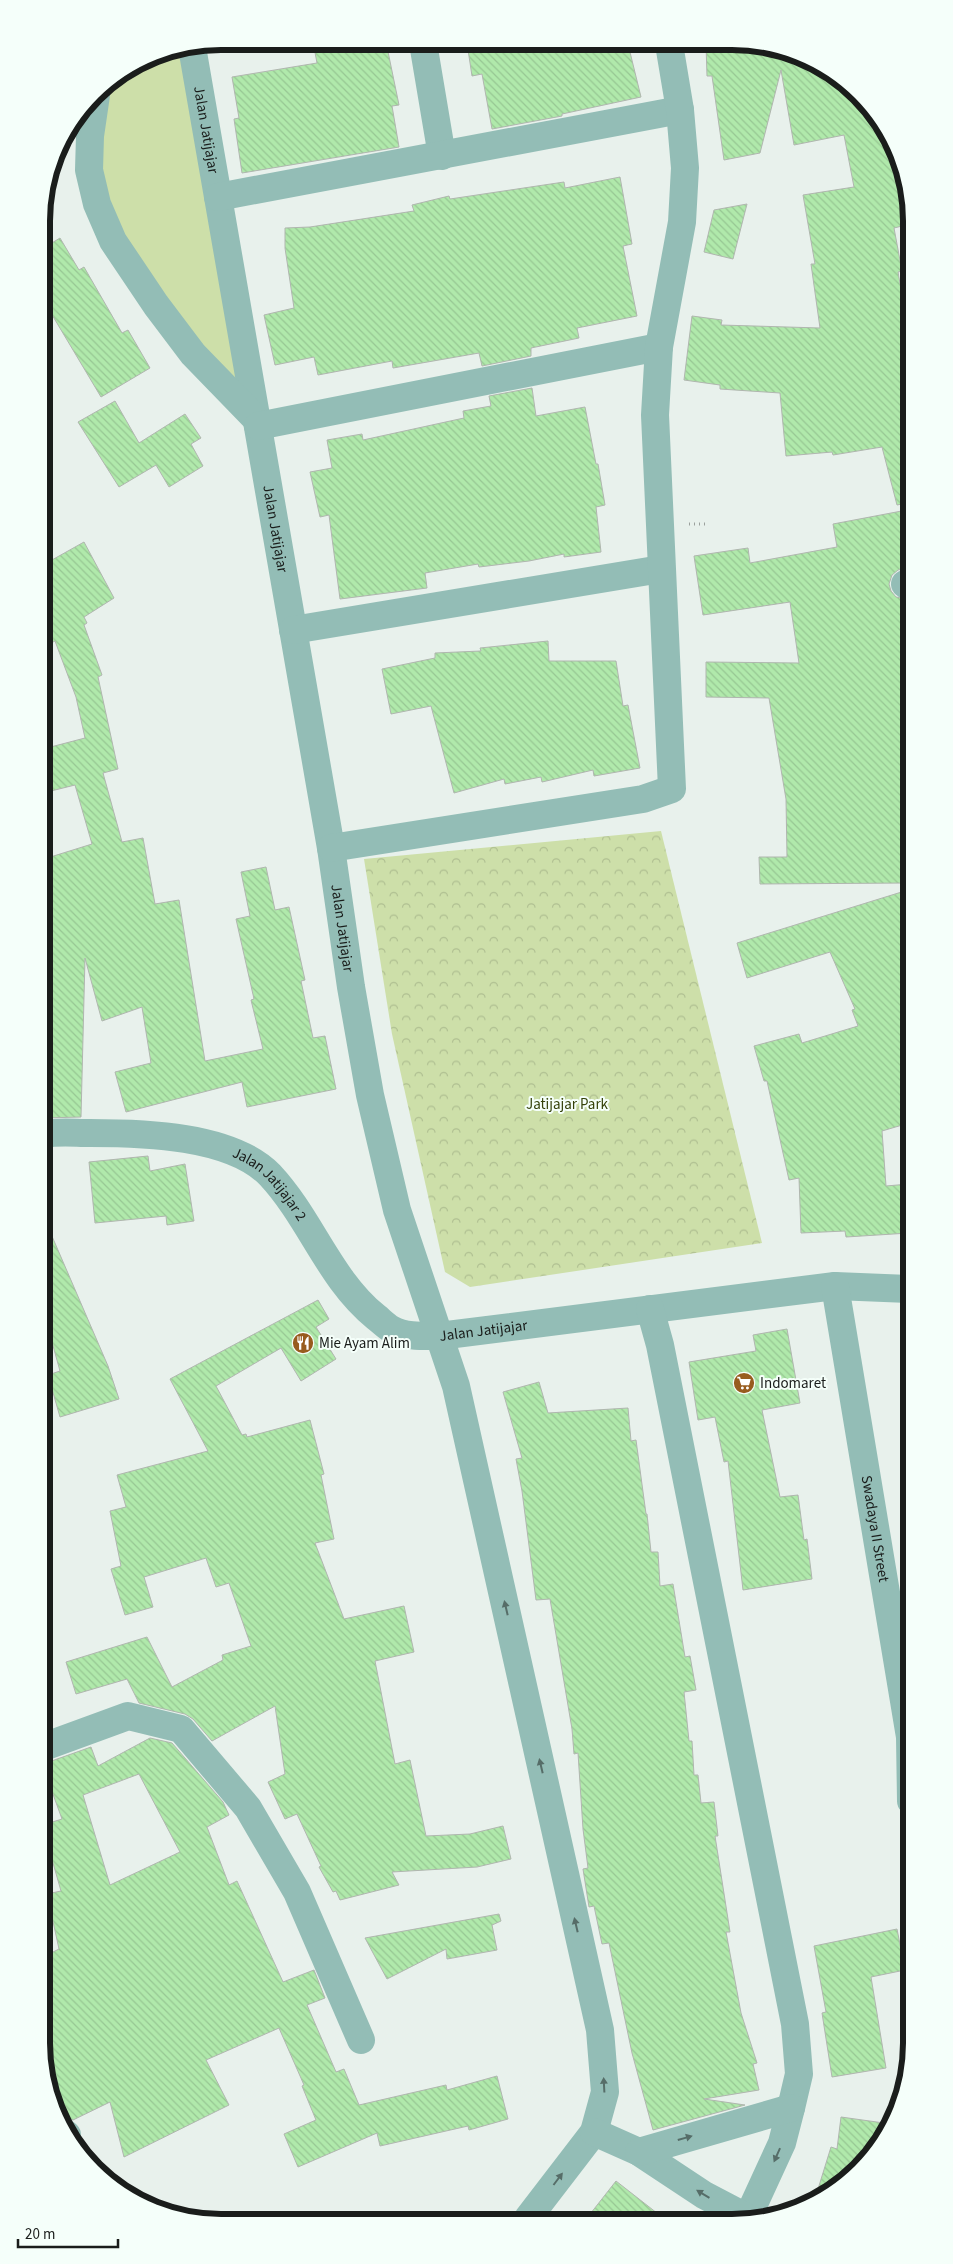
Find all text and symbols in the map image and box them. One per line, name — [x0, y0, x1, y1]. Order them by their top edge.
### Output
street label: Jalan Jatijajar — [188, 84, 224, 176]
street label: Jalan Jatijajar — [258, 483, 294, 575]
street label: Jalan Jatijajar — [326, 883, 359, 974]
park label: Jatijajar Park — [526, 1094, 609, 1115]
street label: Jalan Jatijajar 2 — [229, 1142, 312, 1225]
street label: Jalan Jatijajar — [438, 1314, 529, 1346]
restaurant icon: Mie Ayam Alim — [291, 1331, 315, 1355]
place label: Mie Ayam Alim — [319, 1333, 410, 1354]
supermarket icon: Indomaret — [732, 1371, 756, 1395]
place label: Indomaret — [760, 1373, 826, 1394]
street label: Swadaya II Street — [856, 1474, 895, 1584]
one-way arrow — [502, 1600, 510, 1615]
one-way arrow — [537, 1759, 545, 1774]
one-way arrow — [572, 1917, 580, 1933]
one-way arrow — [600, 2076, 608, 2092]
one-way arrow — [678, 2134, 693, 2142]
one-way arrow — [773, 2147, 781, 2162]
one-way arrow — [552, 2173, 563, 2186]
one-way arrow — [696, 2189, 709, 2198]
scale bar — [18, 2216, 118, 2248]
text: 20 m — [25, 2224, 55, 2245]

